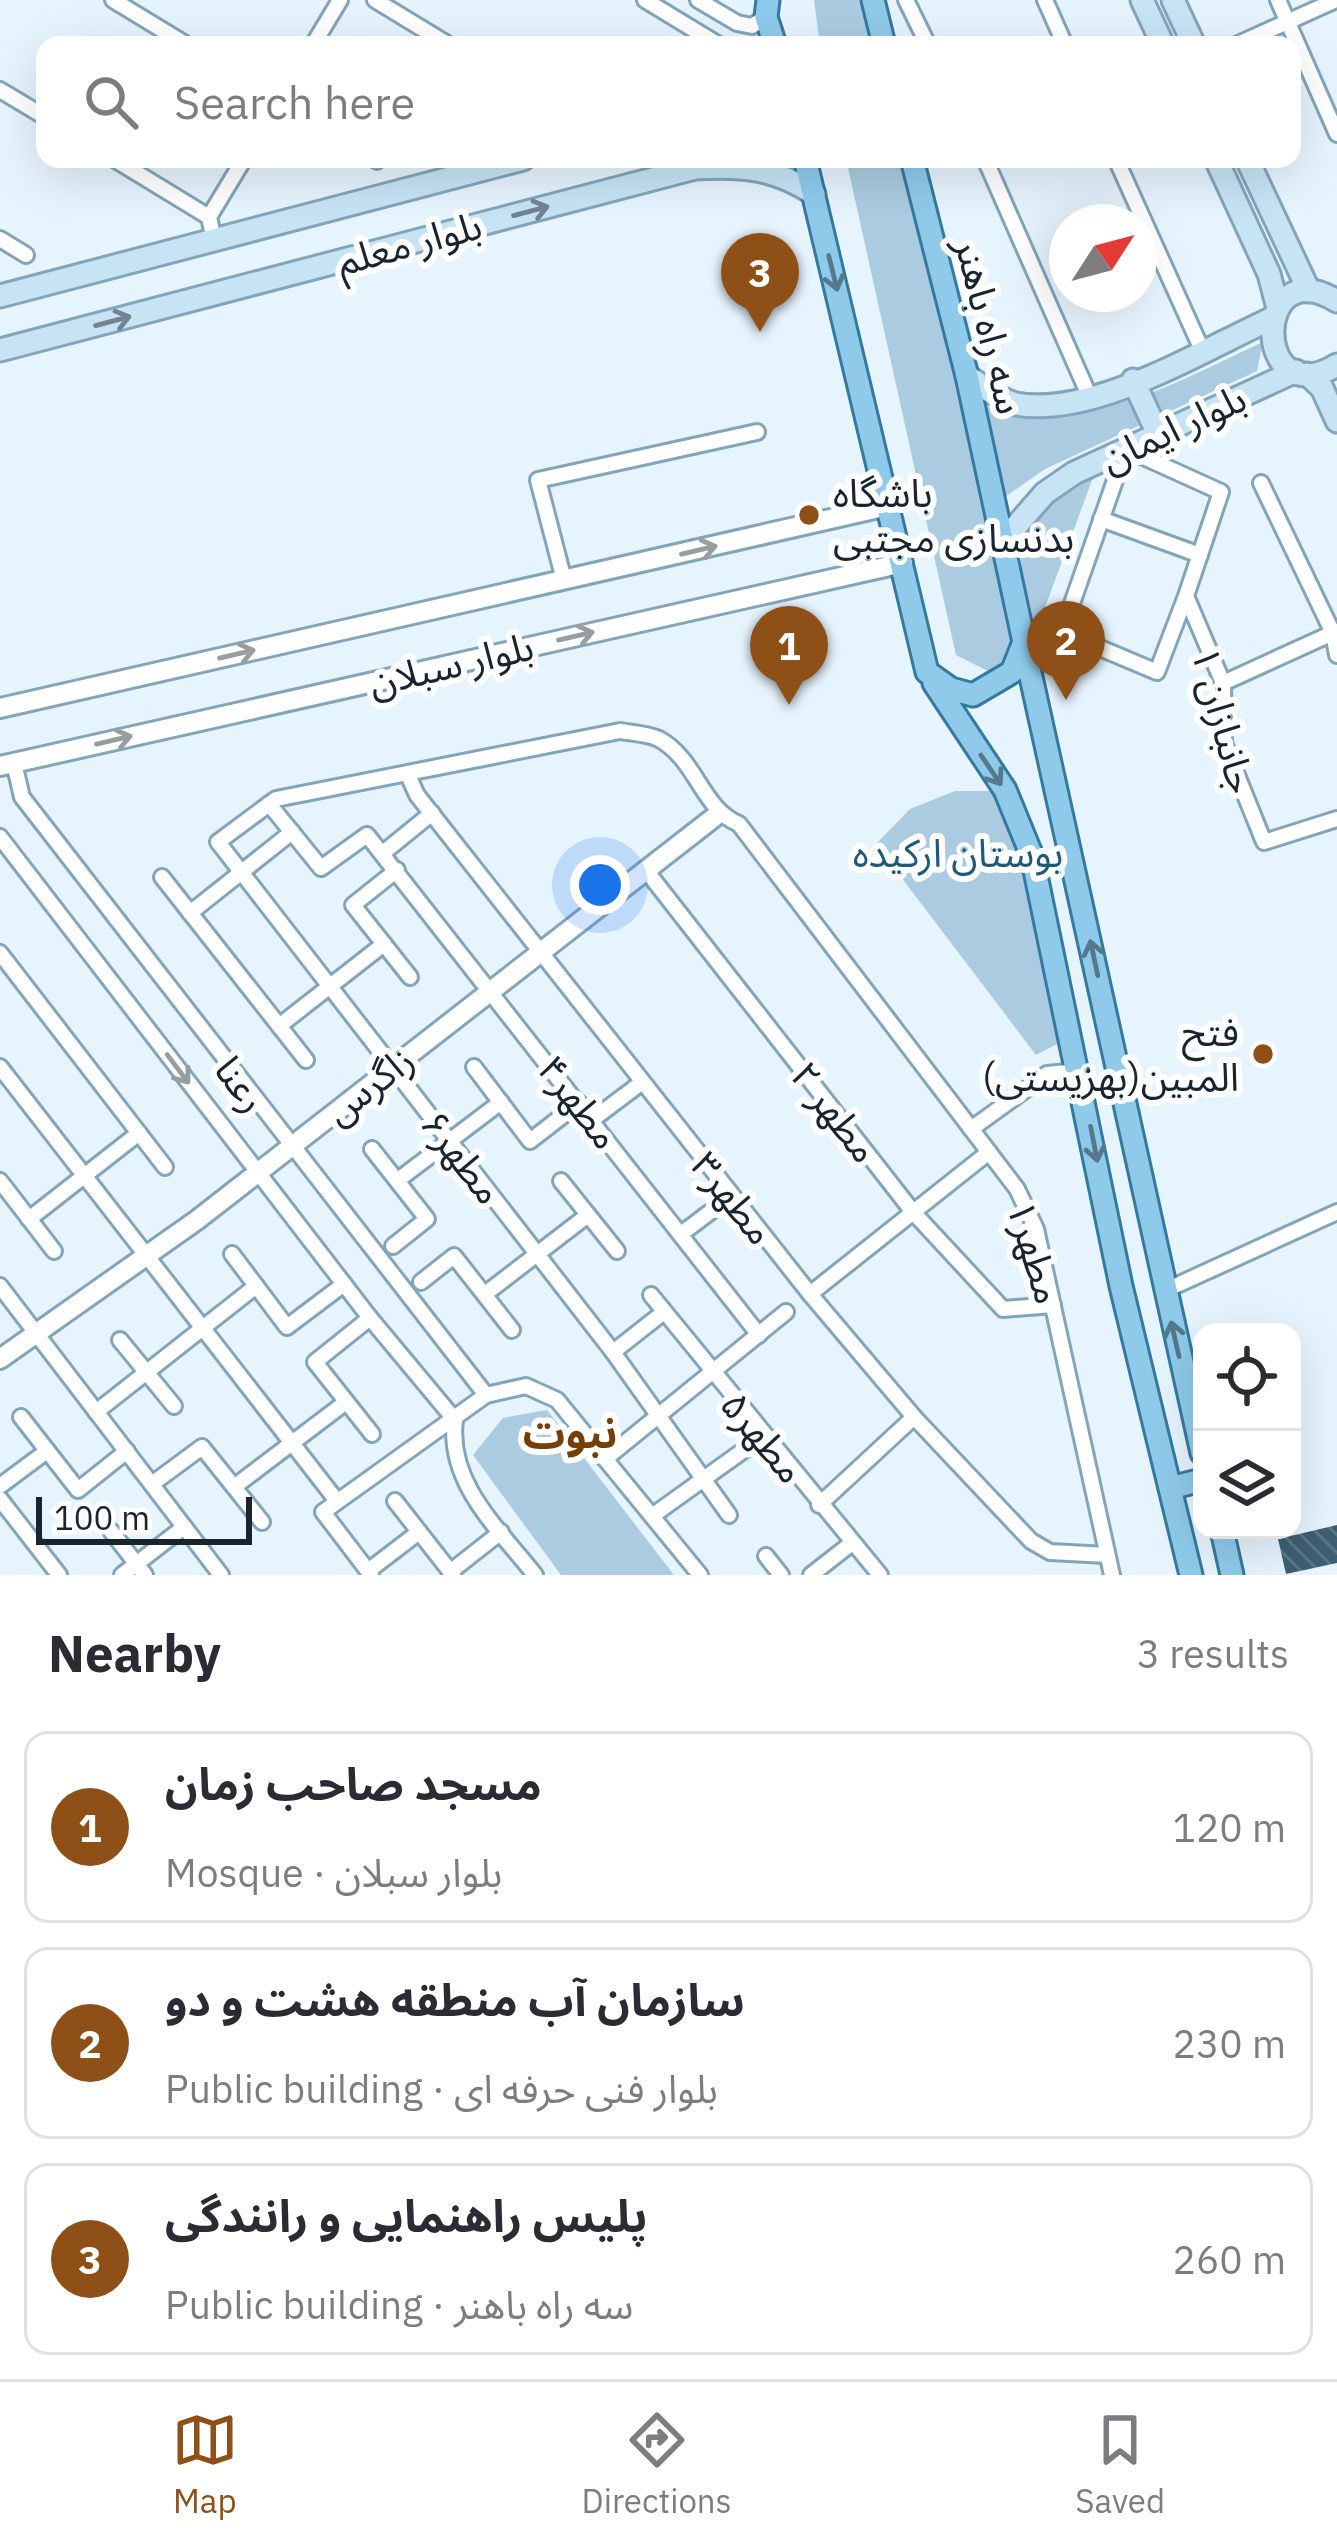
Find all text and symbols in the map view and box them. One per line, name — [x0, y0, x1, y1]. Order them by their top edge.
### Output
search box — [36, 36, 1301, 168]
icon: search — [78, 69, 144, 135]
text: Search here — [174, 73, 415, 131]
street label: بلوار معلم — [331, 199, 488, 291]
one-way arrow — [511, 199, 549, 221]
north arrow — [1049, 204, 1157, 312]
street label: سه راه باهنر — [944, 232, 1037, 419]
pin: 3 — [721, 233, 799, 332]
one-way arrow — [823, 253, 845, 291]
one-way arrow — [93, 308, 131, 330]
street label: بلوار ایمان — [1092, 372, 1254, 483]
place label: باشگاه بدنسازی مجتبی — [833, 467, 1074, 563]
marker: باشگاه بدنسازی مجتبی — [796, 502, 822, 528]
one-way arrow — [680, 537, 718, 560]
pin: 2 — [1027, 601, 1105, 700]
pin: 1 — [750, 606, 828, 705]
street label: بلوار سبلان — [364, 620, 538, 707]
one-way arrow — [557, 623, 595, 646]
street label: جانبازان ۱ — [1180, 641, 1269, 799]
one-way arrow — [218, 642, 256, 665]
one-way arrow — [95, 728, 133, 750]
one-way arrow — [978, 753, 1003, 786]
park label: بوستان ارکیده — [853, 827, 1063, 878]
your location — [570, 855, 630, 915]
one-way arrow — [1081, 939, 1104, 978]
place label: فتح المبین(بهزیستی) — [982, 1006, 1239, 1102]
street label: زاگرس — [314, 1034, 424, 1136]
marker: فتح المبین(بهزیستی) — [1250, 1041, 1276, 1067]
street label: مطهر۴ — [527, 1044, 632, 1159]
street label: رعنا — [204, 1045, 279, 1122]
street label: مطهر ۲ — [780, 1051, 891, 1173]
one-way arrow — [165, 1052, 190, 1085]
street label: مطهر۶ — [410, 1099, 515, 1214]
one-way arrow — [1084, 1124, 1106, 1163]
street label: مطهر۳ — [680, 1141, 786, 1255]
street label: مطهر۱ — [996, 1194, 1075, 1310]
one-way arrow — [1163, 1321, 1186, 1359]
map controls — [1193, 1323, 1301, 1539]
button: locate — [1193, 1323, 1301, 1431]
street label: مطهر۵ — [710, 1380, 817, 1494]
district label: نبوت — [523, 1405, 617, 1460]
button: layers — [1193, 1431, 1301, 1539]
scale bar — [36, 1491, 252, 1544]
text: 100 m — [54, 1496, 150, 1539]
text: Nearby — [48, 1620, 221, 1686]
text: 3 results — [1137, 1628, 1289, 1679]
text: مسجد صاحب زمان — [165, 1754, 542, 1812]
text: 1 — [78, 1802, 102, 1853]
text: 120 m — [1173, 1802, 1286, 1853]
text: Mosque · بلوار سبلان — [165, 1847, 502, 1898]
text: سازمان آب منطقه هشت و دو — [165, 1970, 745, 2028]
text: 2 — [78, 2018, 102, 2069]
text: 230 m — [1173, 2018, 1286, 2069]
text: Public building · بلوار فنی حرفه ای — [165, 2063, 718, 2114]
text: پلیس راهنمایی و رانندگی — [165, 2186, 648, 2244]
text: 3 — [78, 2234, 102, 2285]
text: 260 m — [1173, 2234, 1286, 2285]
text: Public building · سه راه باهنر — [165, 2279, 633, 2330]
tab: Map — [172, 2407, 238, 2522]
tab: Directions — [582, 2407, 732, 2522]
tab: Saved — [1075, 2407, 1165, 2522]

